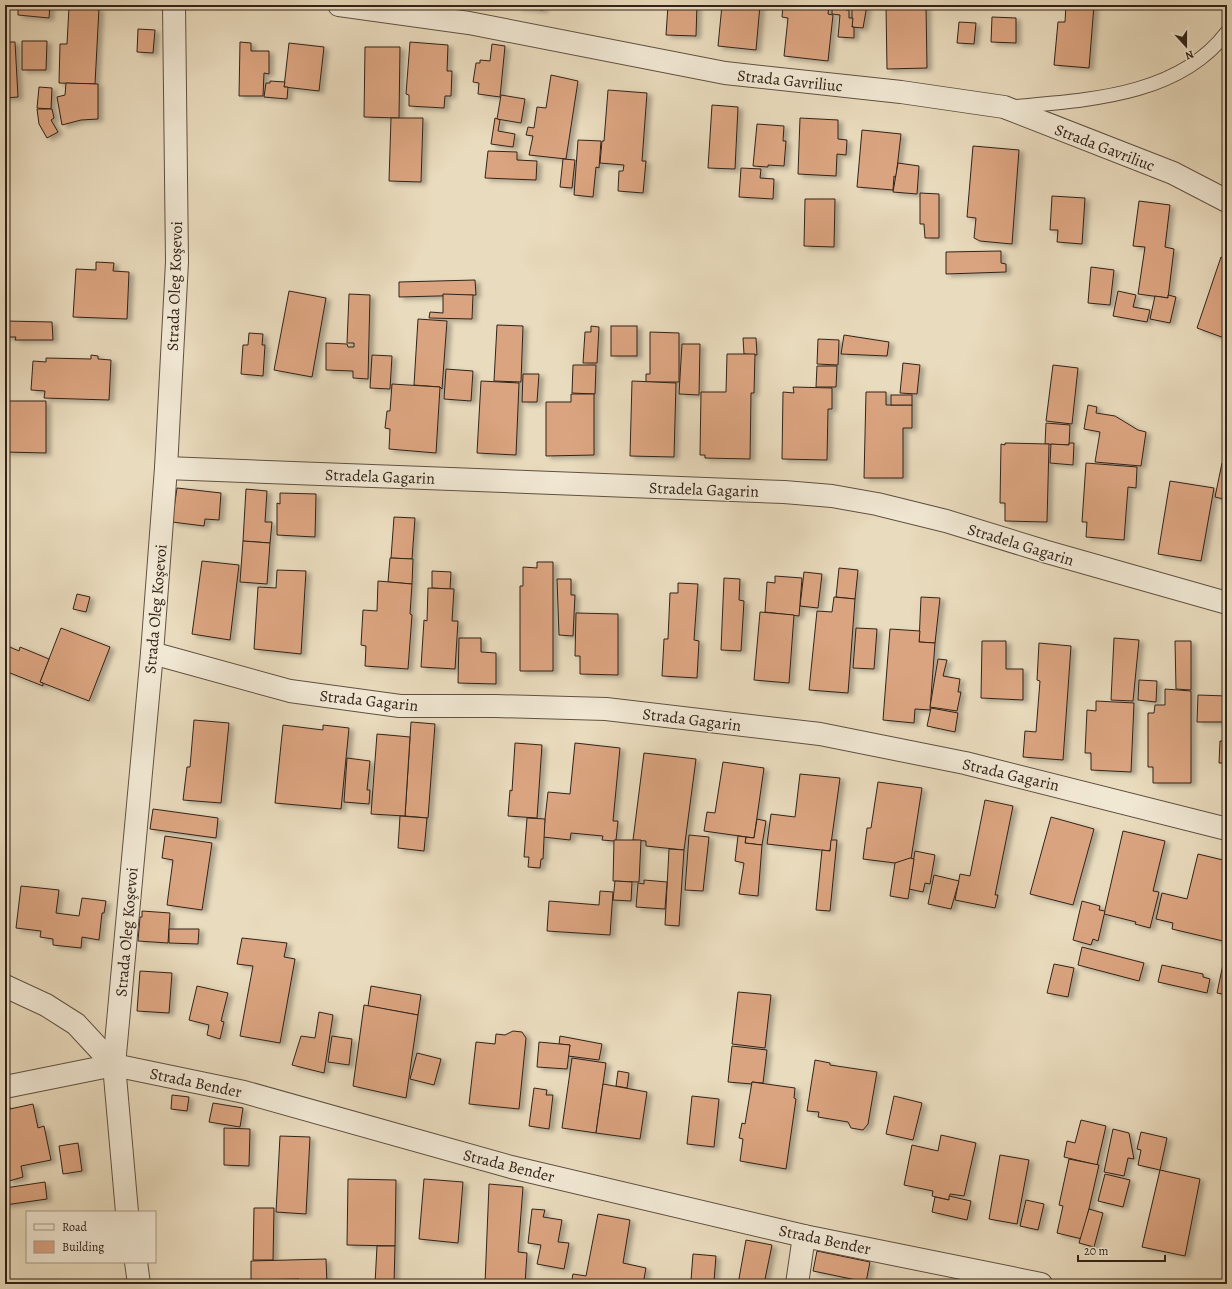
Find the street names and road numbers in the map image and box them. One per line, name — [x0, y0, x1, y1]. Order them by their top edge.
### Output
street label: Strada Gavriliuc — [736, 65, 844, 97]
street label: Strada Gavriliuc — [1051, 119, 1158, 177]
street label: Strada Oleg Koşevoi — [162, 221, 188, 351]
street label: Stradela Gagarin — [325, 464, 436, 490]
street label: Stradela Gagarin — [649, 477, 760, 503]
street label: Stradela Gagarin — [965, 518, 1077, 572]
street label: Strada Oleg Koşevoi — [139, 543, 173, 675]
street label: Strada Gagarin — [318, 685, 420, 717]
street label: Strada Gagarin — [641, 703, 743, 737]
street label: Strada Gagarin — [960, 753, 1062, 797]
street label: Strada Oleg Koşevoi — [110, 866, 144, 998]
street label: Strada Bender — [148, 1062, 244, 1103]
street label: Strada Bender — [461, 1144, 557, 1188]
street label: Strada Bender — [777, 1219, 873, 1260]

